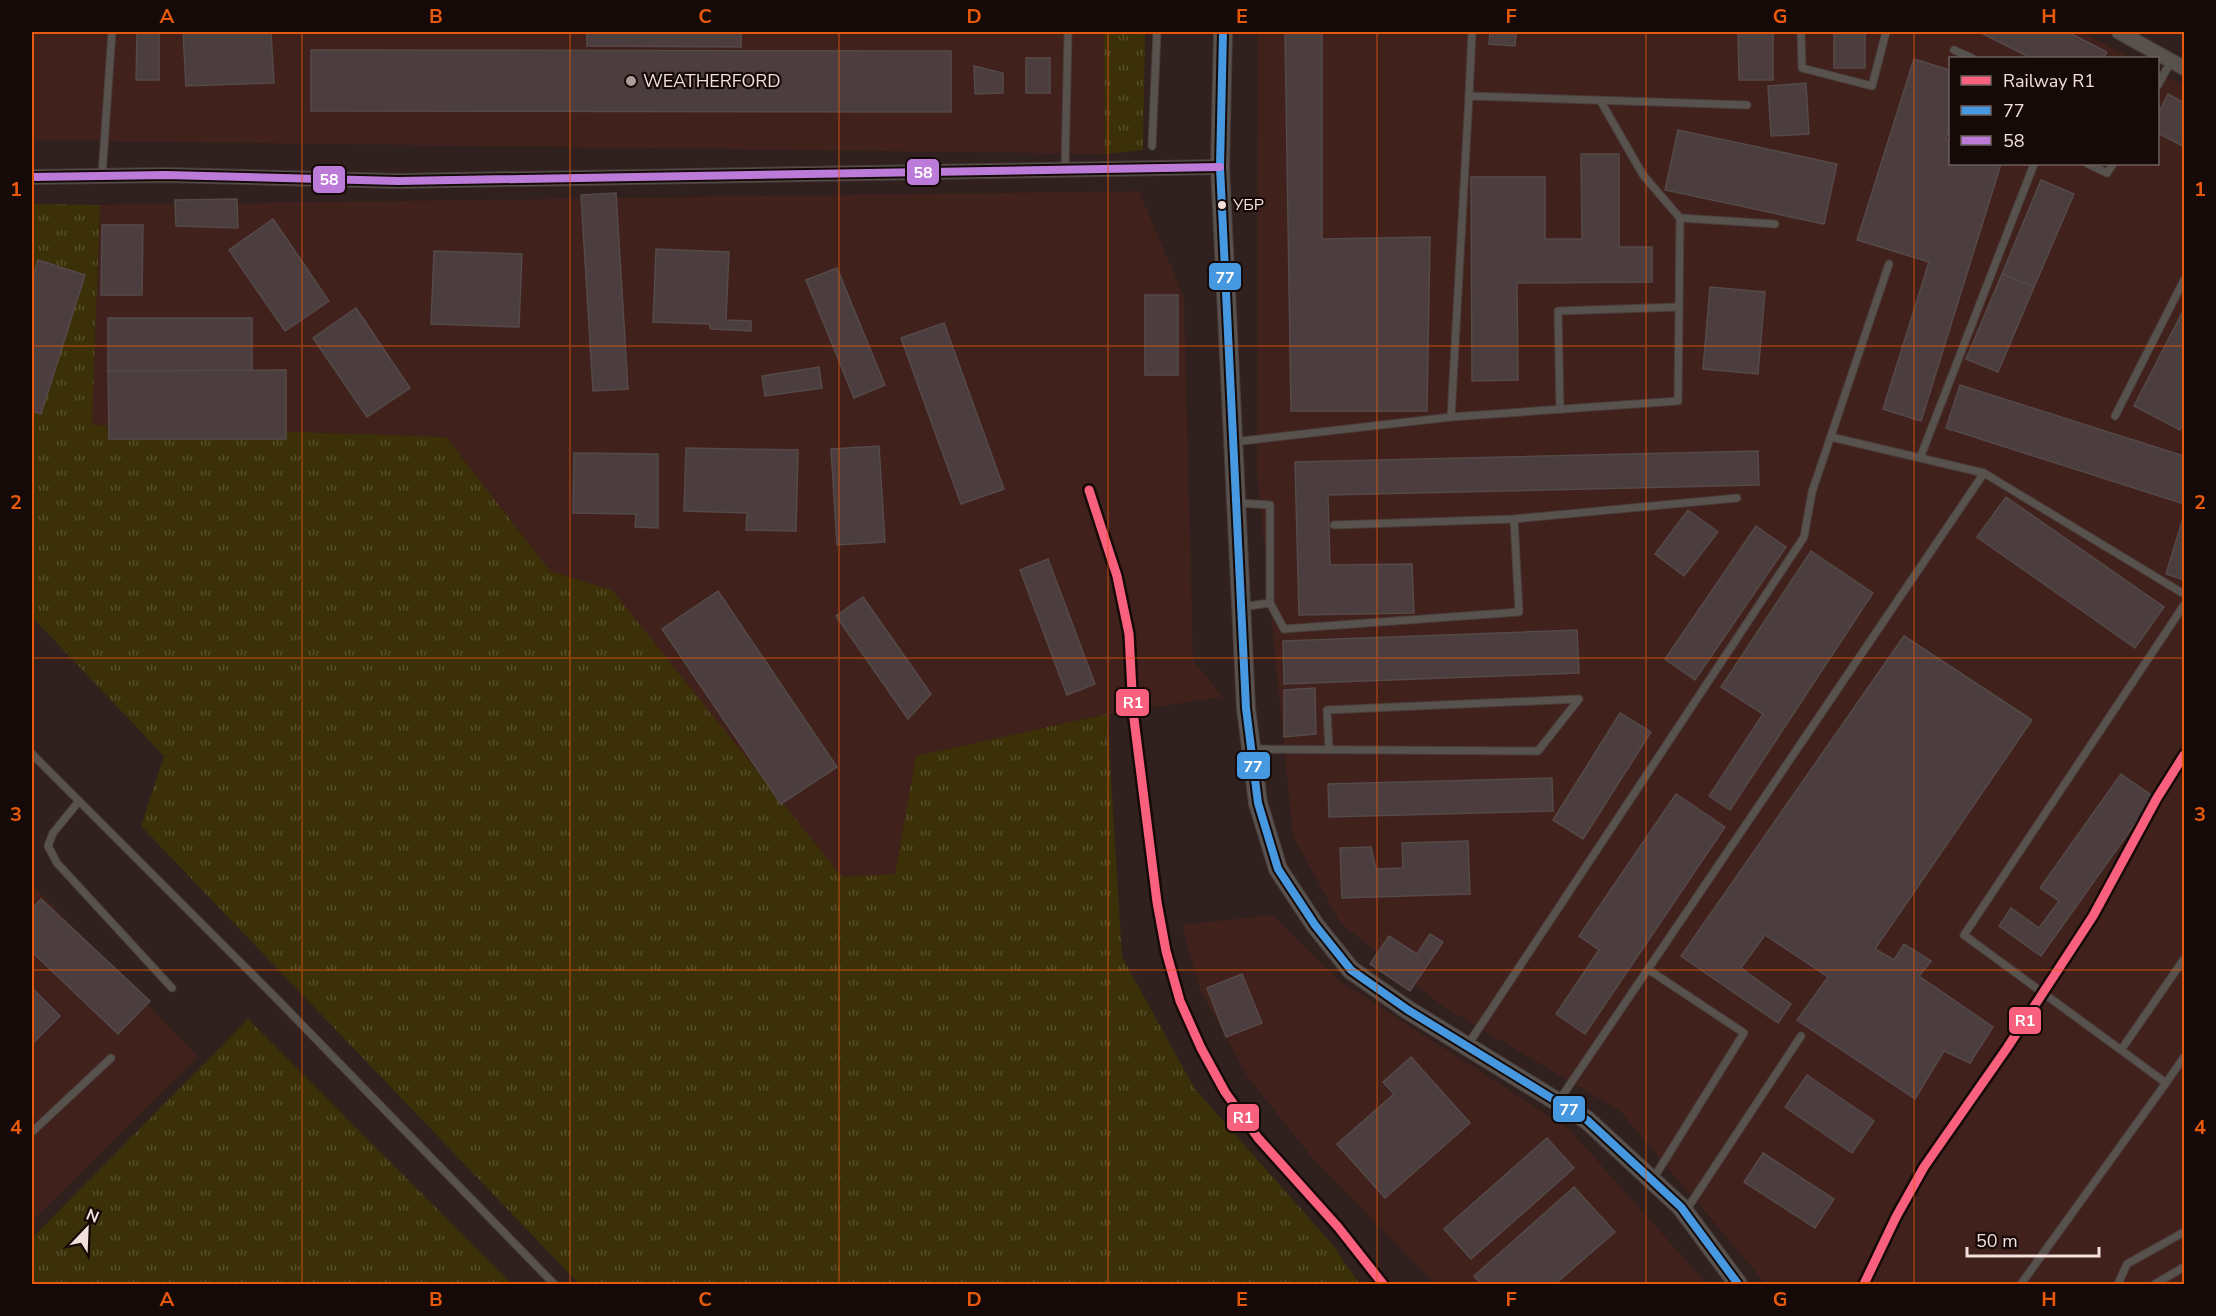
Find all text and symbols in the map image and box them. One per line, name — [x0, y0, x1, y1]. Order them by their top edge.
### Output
text: A — [160, 3, 175, 30]
text: B — [429, 3, 443, 30]
text: C — [698, 3, 712, 30]
text: D — [966, 3, 982, 30]
text: E — [1236, 3, 1248, 30]
text: F — [1505, 3, 1517, 30]
text: G — [1773, 3, 1787, 30]
text: H — [2041, 3, 2057, 30]
legend — [1949, 57, 2159, 165]
place label: WEATHERFORD — [643, 69, 781, 93]
text: Railway R1 — [2003, 69, 2095, 93]
marker: WEATHERFORD — [624, 74, 638, 88]
text: 77 — [2003, 99, 2025, 123]
text: 58 — [2003, 129, 2025, 153]
line badge: 58 — [906, 158, 940, 186]
text: 58 — [913, 162, 933, 184]
line badge: 58 — [312, 165, 346, 194]
text: 58 — [319, 169, 339, 191]
text: 1 — [10, 176, 22, 203]
text: 1 — [2194, 176, 2206, 203]
place label: УБР — [1232, 194, 1264, 216]
marker: УБР — [1216, 199, 1228, 211]
line badge: 77 — [1208, 262, 1242, 291]
text: 77 — [1215, 267, 1235, 289]
text: 2 — [10, 489, 22, 516]
text: 2 — [2194, 489, 2206, 516]
line badge: R1 — [1115, 688, 1150, 717]
text: R1 — [1123, 692, 1143, 714]
line badge: 77 — [1236, 751, 1271, 780]
text: 77 — [1243, 756, 1263, 778]
text: 3 — [10, 801, 22, 828]
text: 3 — [2194, 801, 2206, 828]
line badge: R1 — [2008, 1006, 2042, 1035]
text: R1 — [2015, 1010, 2035, 1032]
line badge: 77 — [1552, 1095, 1586, 1123]
text: 77 — [1559, 1099, 1579, 1121]
line badge: R1 — [1226, 1103, 1260, 1132]
text: R1 — [1233, 1107, 1253, 1129]
text: 4 — [10, 1114, 22, 1141]
text: 4 — [2194, 1114, 2206, 1141]
north arrow — [57, 1199, 117, 1259]
text: N — [83, 1204, 102, 1229]
scale bar — [1967, 1220, 2099, 1258]
text: 50 m — [1976, 1229, 2018, 1253]
text: A — [160, 1286, 175, 1313]
text: B — [429, 1286, 443, 1313]
text: C — [698, 1286, 712, 1313]
text: D — [966, 1286, 982, 1313]
text: E — [1236, 1286, 1248, 1313]
text: F — [1505, 1286, 1517, 1313]
text: G — [1773, 1286, 1787, 1313]
text: H — [2041, 1286, 2057, 1313]

